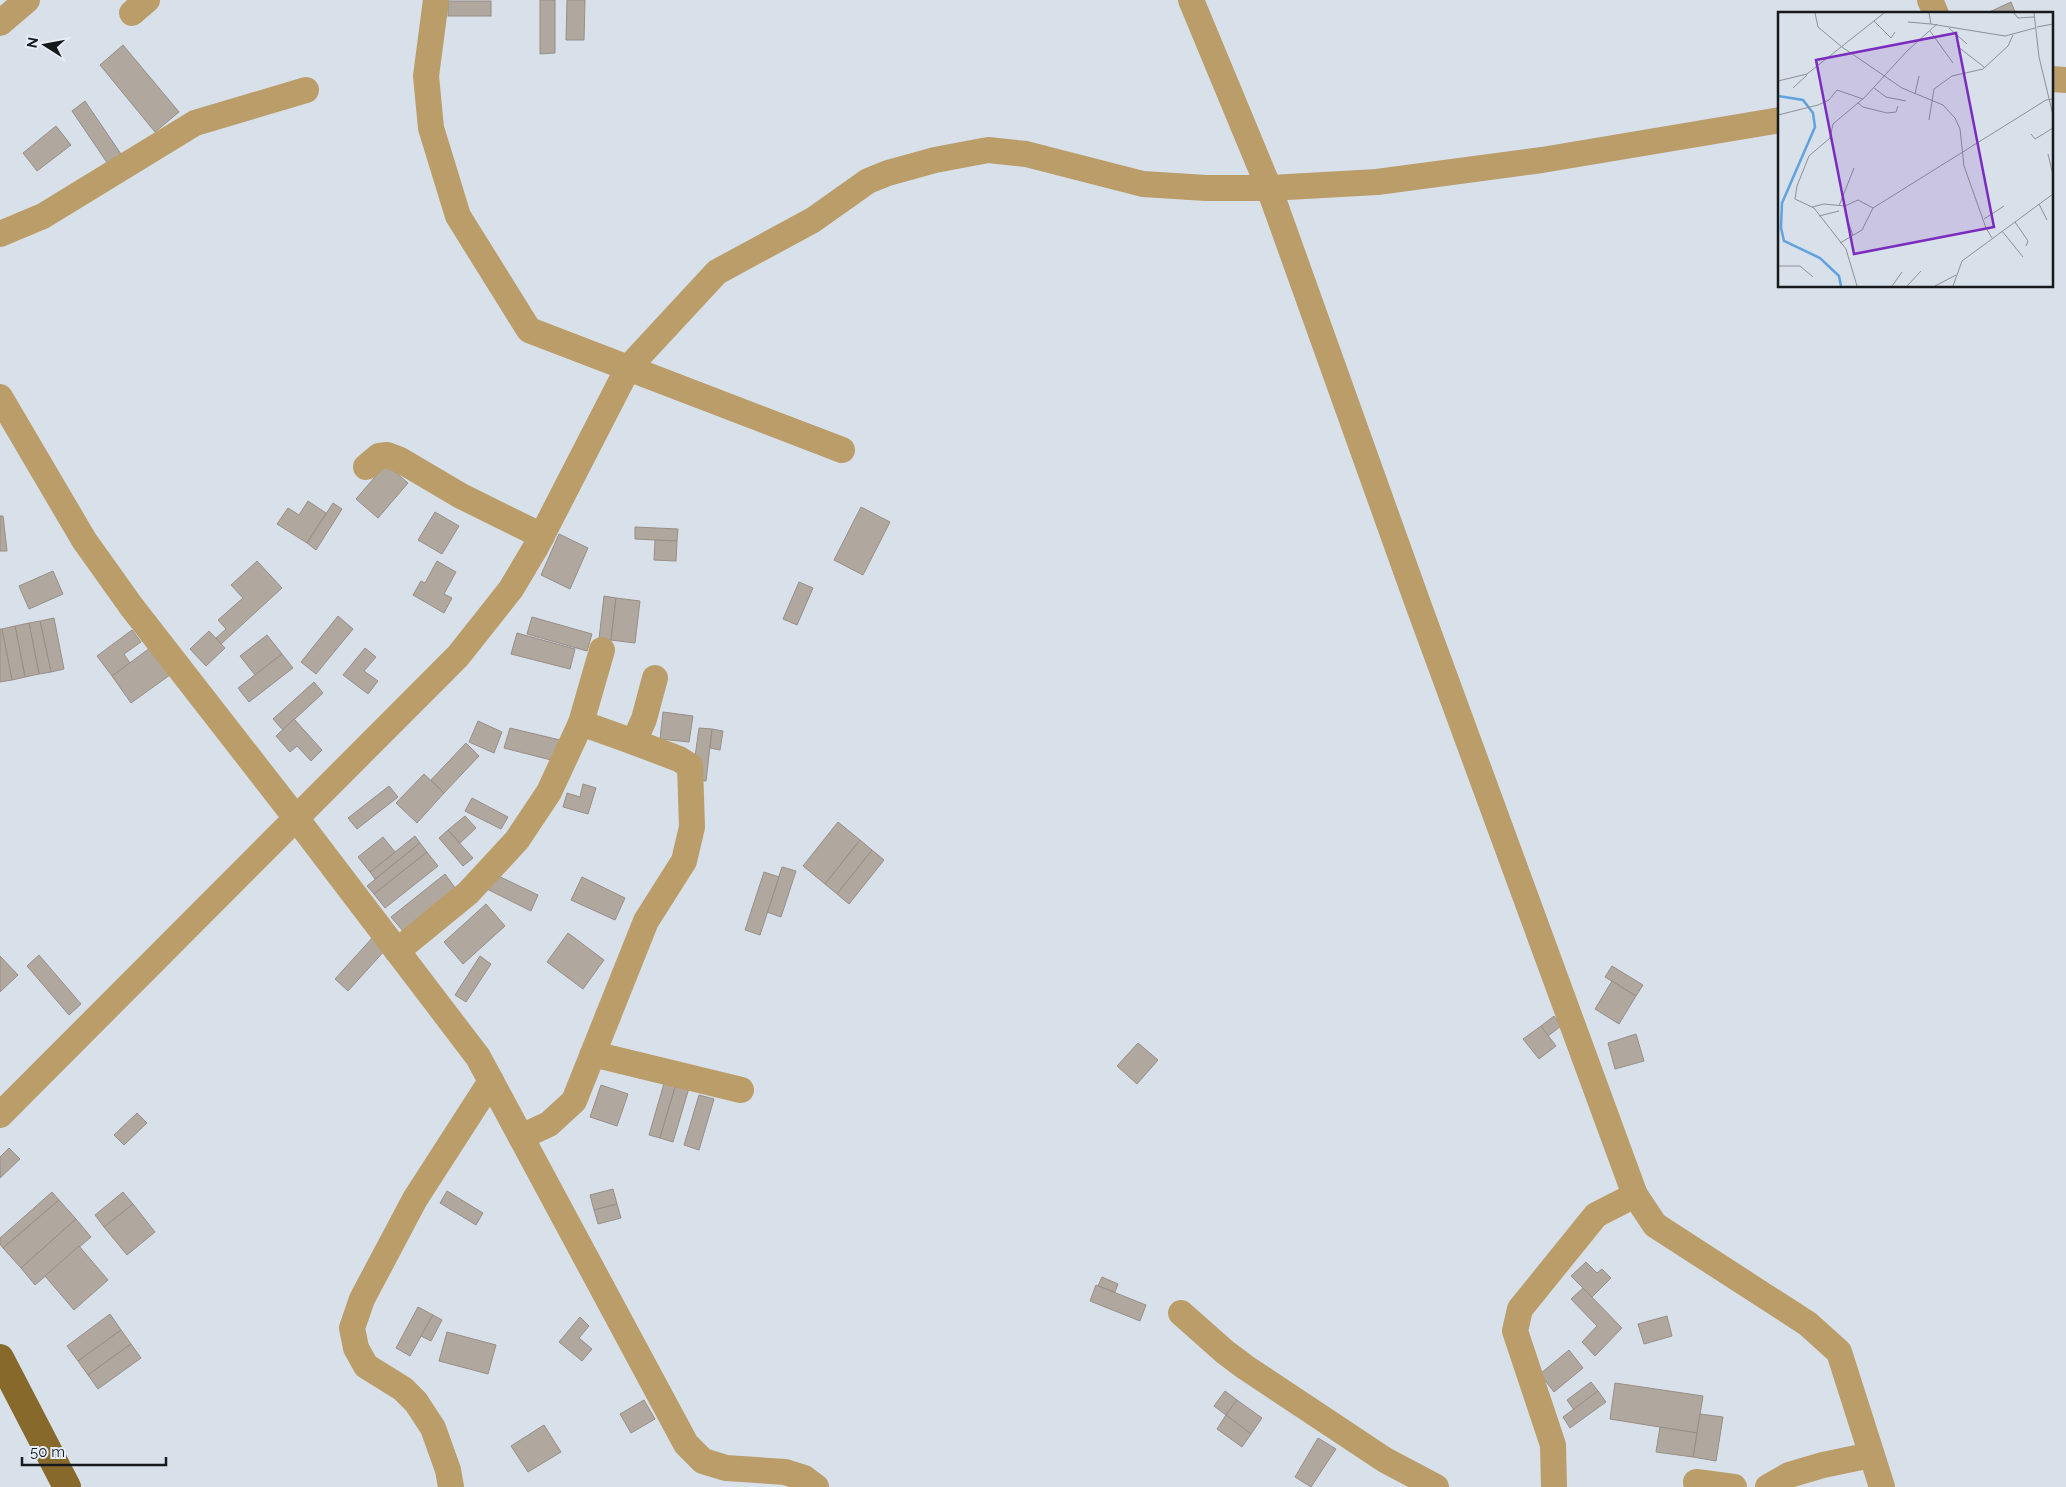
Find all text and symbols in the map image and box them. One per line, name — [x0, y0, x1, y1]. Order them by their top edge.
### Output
inset map — [1778, 12, 2054, 288]
north arrow — [20, 20, 70, 70]
text: N — [23, 36, 41, 49]
scale bar — [22, 1434, 166, 1466]
text: 50 m — [30, 1443, 65, 1461]

